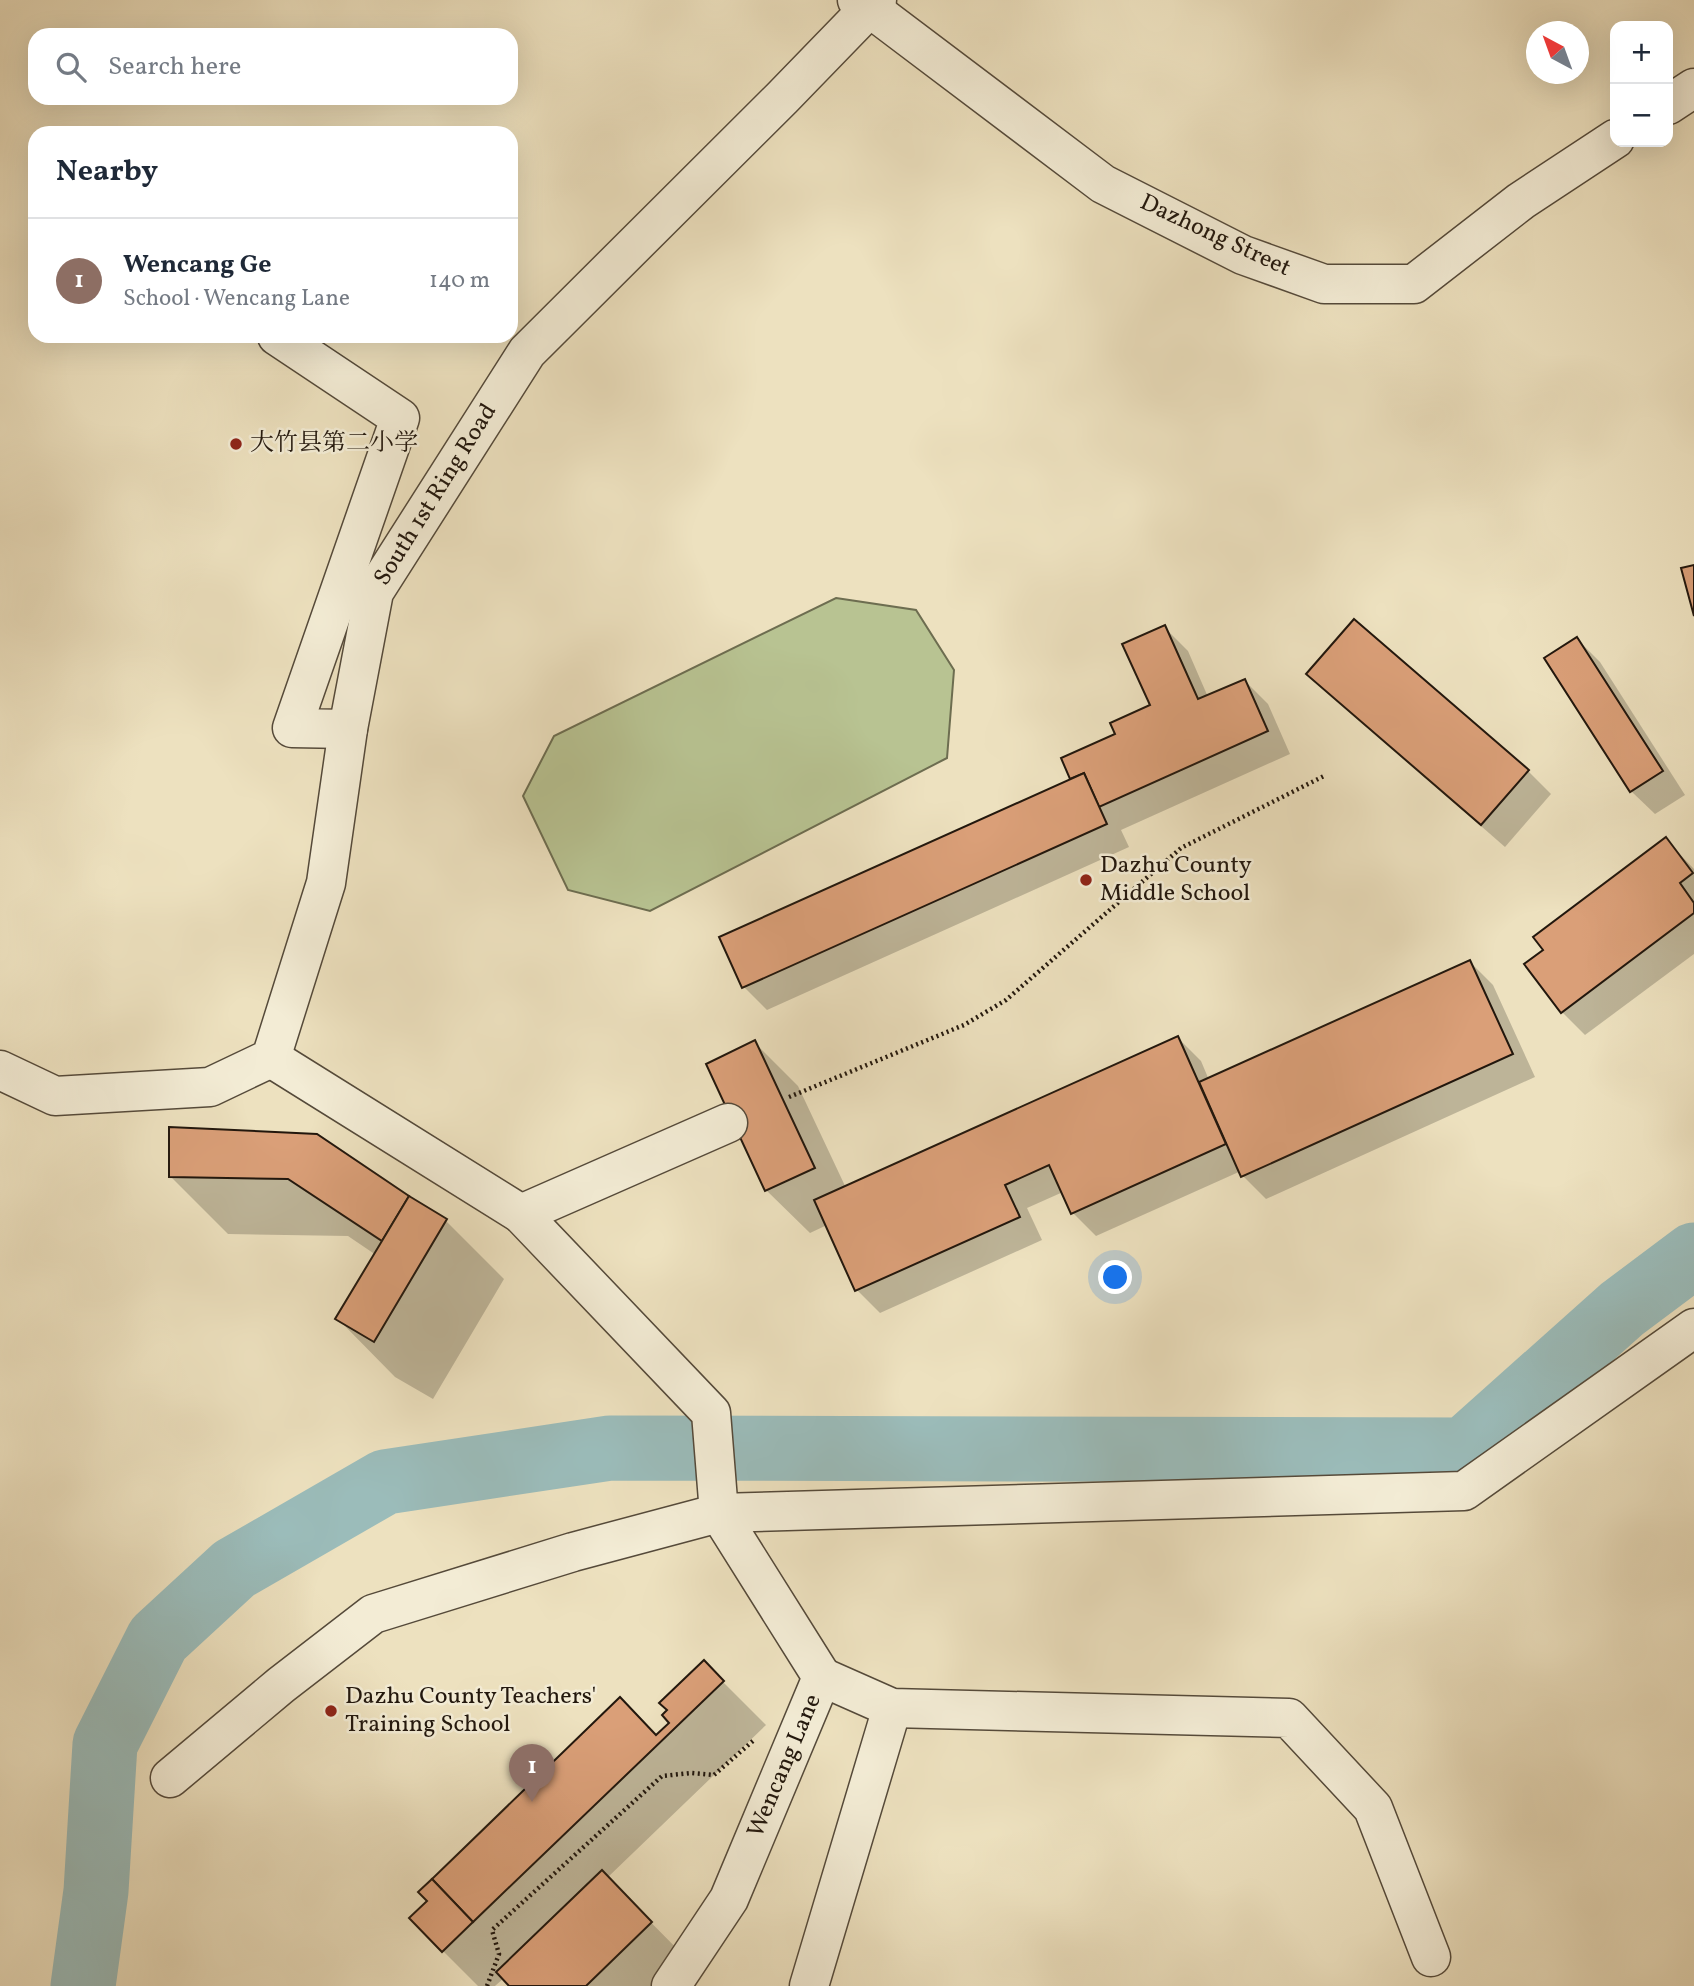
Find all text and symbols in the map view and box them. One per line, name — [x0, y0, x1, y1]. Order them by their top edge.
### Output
north arrow — [1526, 21, 1589, 84]
map controls — [1610, 21, 1673, 147]
button: + — [1610, 21, 1673, 84]
search box — [28, 28, 518, 105]
icon: search — [52, 48, 90, 86]
text: Search here — [108, 49, 241, 85]
button: − — [1610, 84, 1673, 147]
text: Nearby — [56, 151, 158, 193]
street label: Dazhong Street — [1134, 186, 1296, 286]
text: Wencang Ge — [123, 247, 272, 283]
text: 1 — [74, 265, 84, 297]
text: 140 m — [429, 265, 490, 297]
text: School · Wencang Lane — [123, 283, 350, 315]
street label: South 1st Ring Road — [366, 397, 506, 593]
place label: 大竹县第二小学 — [250, 427, 418, 461]
marker: 大竹县第二小学 — [228, 436, 244, 452]
place label: Dazhu County Middle School — [1100, 849, 1252, 911]
marker: Dazhu County Middle School — [1078, 872, 1094, 888]
your location — [1098, 1260, 1132, 1294]
place label: Dazhu County Teachers' Training School — [345, 1680, 596, 1742]
street label: Wencang Lane — [739, 1689, 831, 1843]
marker: Dazhu County Teachers' Training School — [323, 1703, 339, 1719]
pin: 1 — [509, 1744, 555, 1802]

